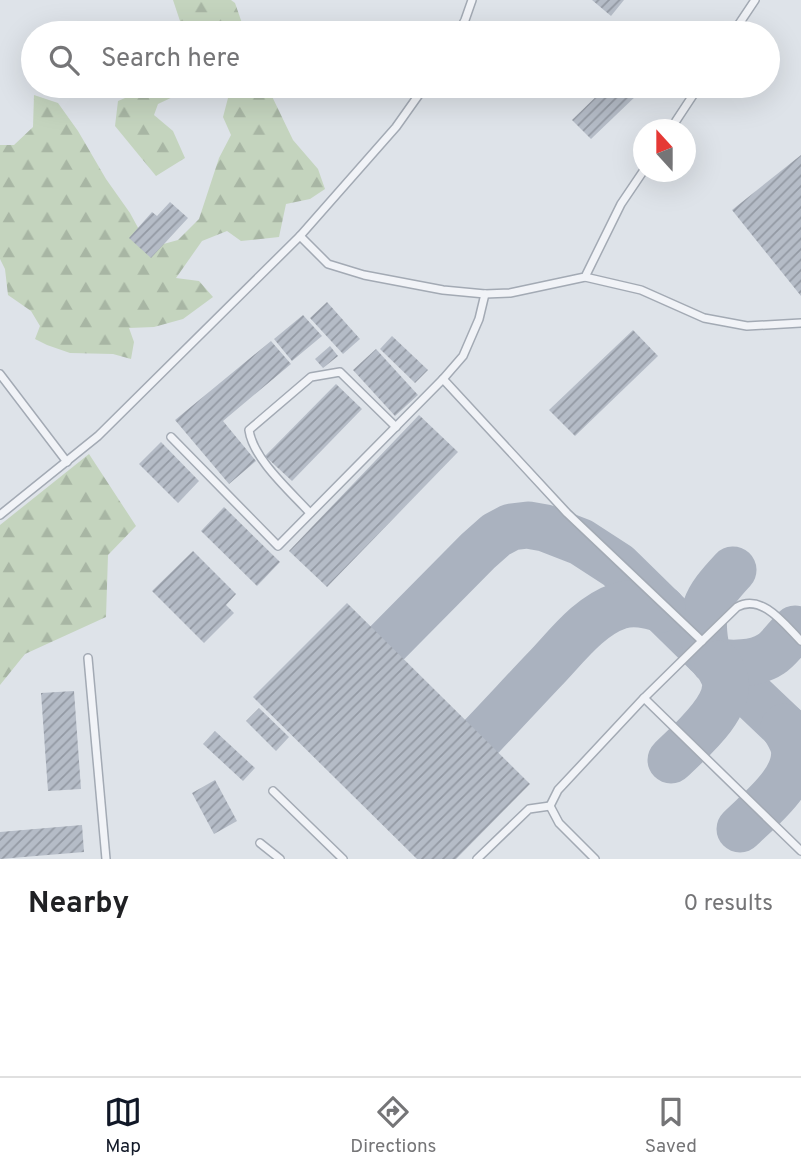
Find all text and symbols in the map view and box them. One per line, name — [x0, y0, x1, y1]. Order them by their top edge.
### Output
search box — [21, 21, 780, 98]
icon: search — [45, 41, 83, 79]
text: Search here — [101, 43, 240, 76]
north arrow — [633, 119, 696, 182]
text: Nearby — [28, 886, 129, 923]
text: 0 results — [684, 890, 773, 919]
tab: Map — [104, 1093, 142, 1159]
tab: Directions — [350, 1093, 437, 1159]
tab: Saved — [645, 1093, 697, 1159]

